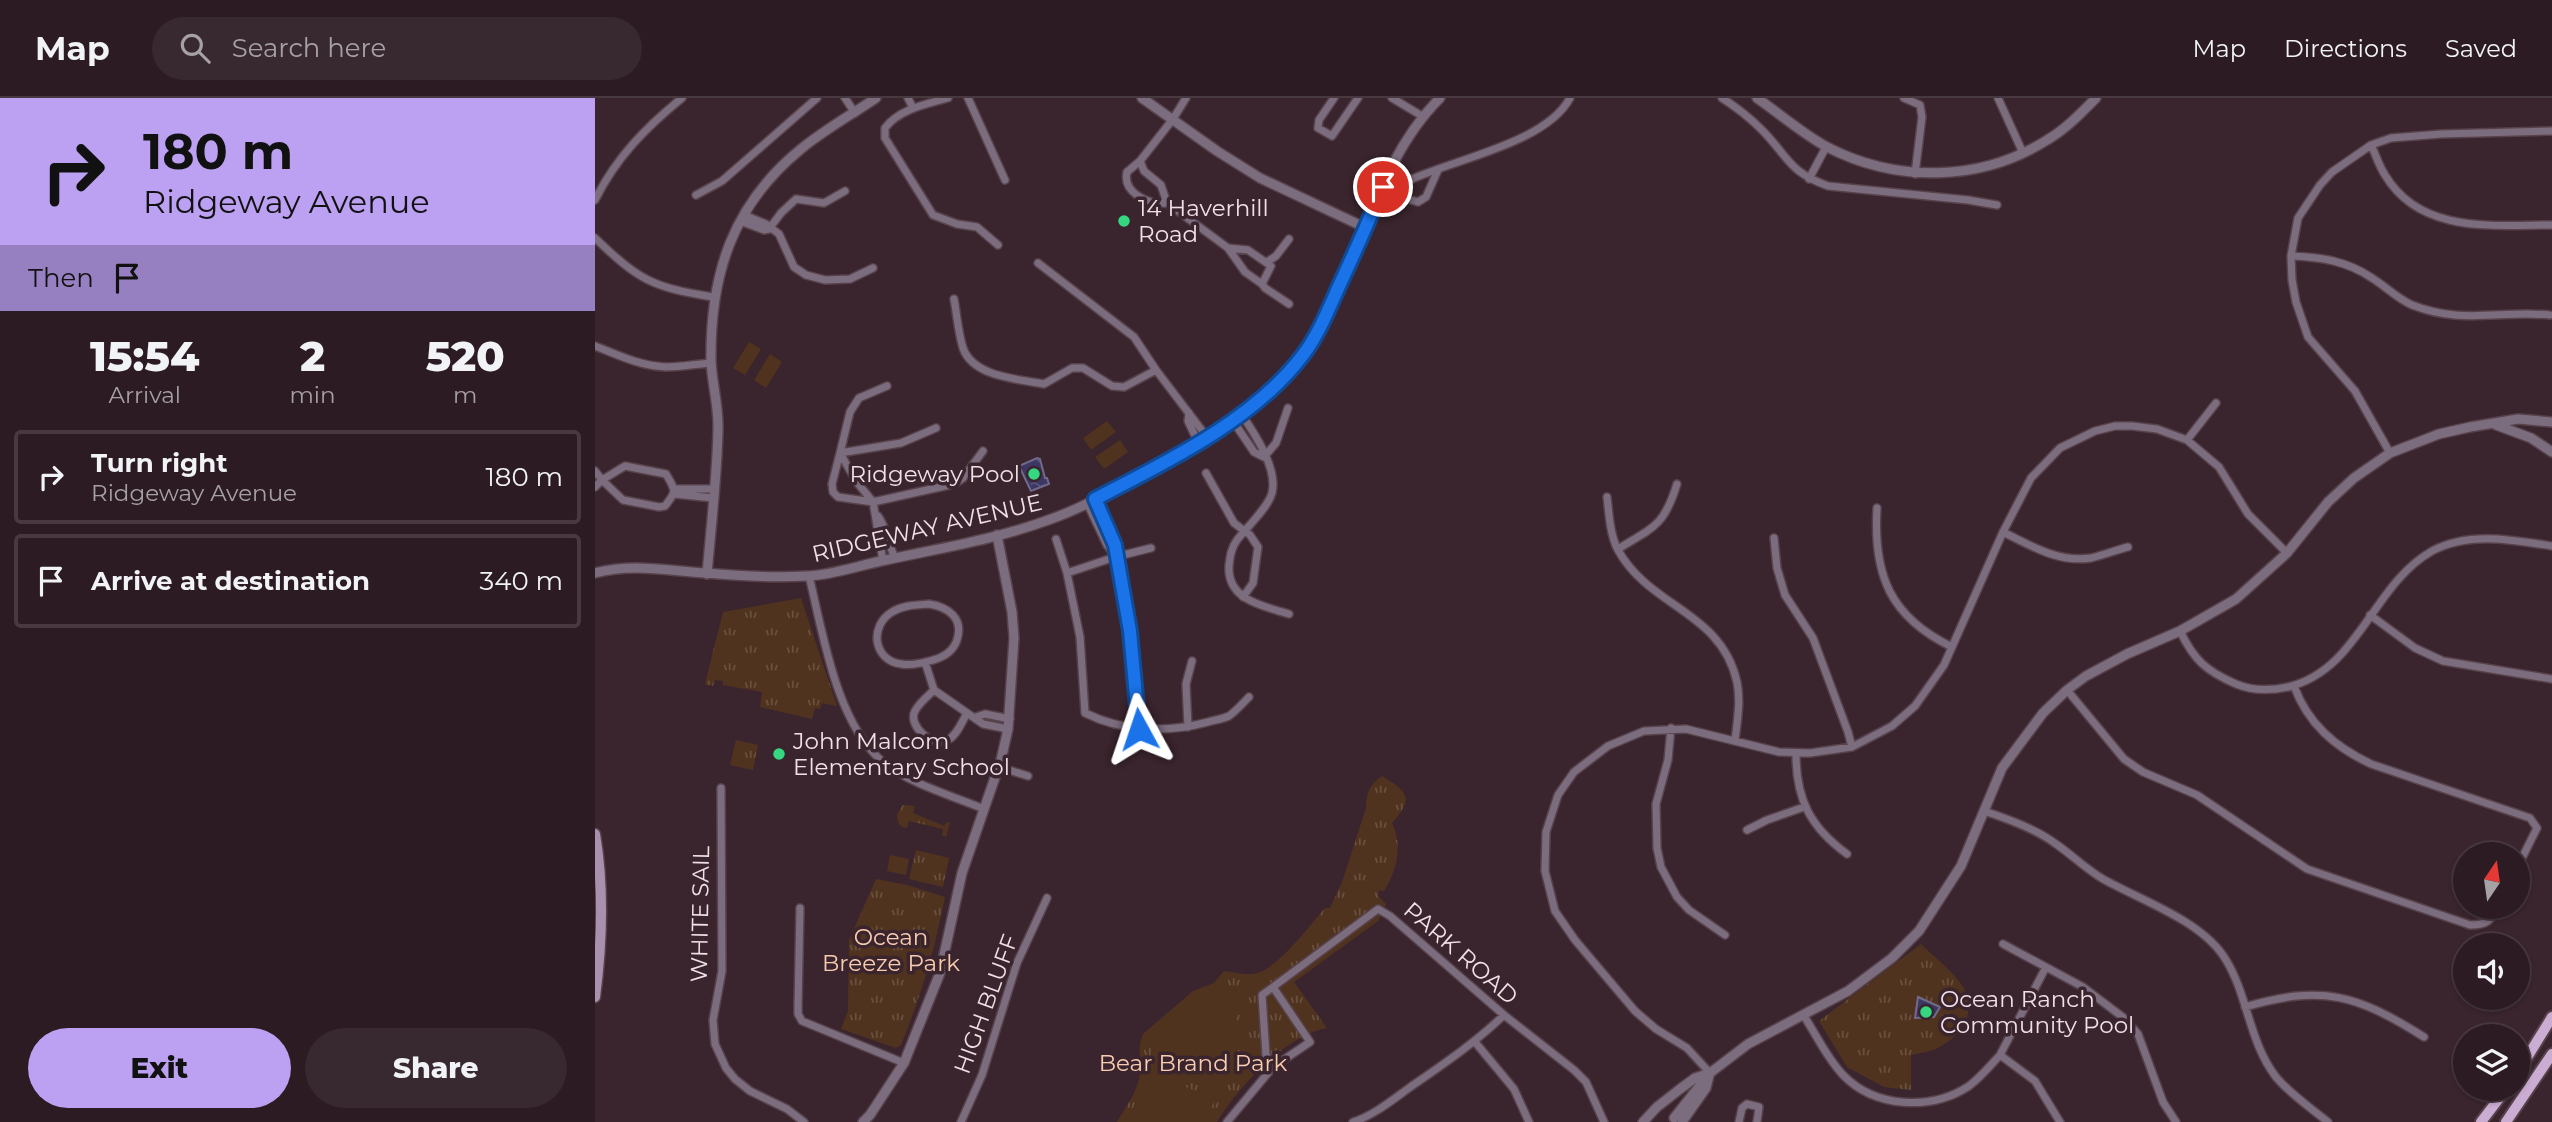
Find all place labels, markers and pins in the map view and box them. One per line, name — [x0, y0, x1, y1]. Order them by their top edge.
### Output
pin — [1353, 157, 1413, 217]
place label: 14 Haverhill Road — [1138, 194, 1269, 248]
marker: 14 Haverhill Road — [1116, 213, 1132, 229]
place label: Ridgeway Pool — [850, 460, 1020, 488]
marker: Ridgeway Pool — [1026, 466, 1042, 482]
place label: John Malcom Elementary School — [792, 727, 1010, 781]
marker: John Malcom Elementary School — [771, 746, 787, 762]
place label: Ocean Ranch Community Pool — [1940, 985, 2134, 1039]
marker: Ocean Ranch Community Pool — [1918, 1004, 1934, 1020]

